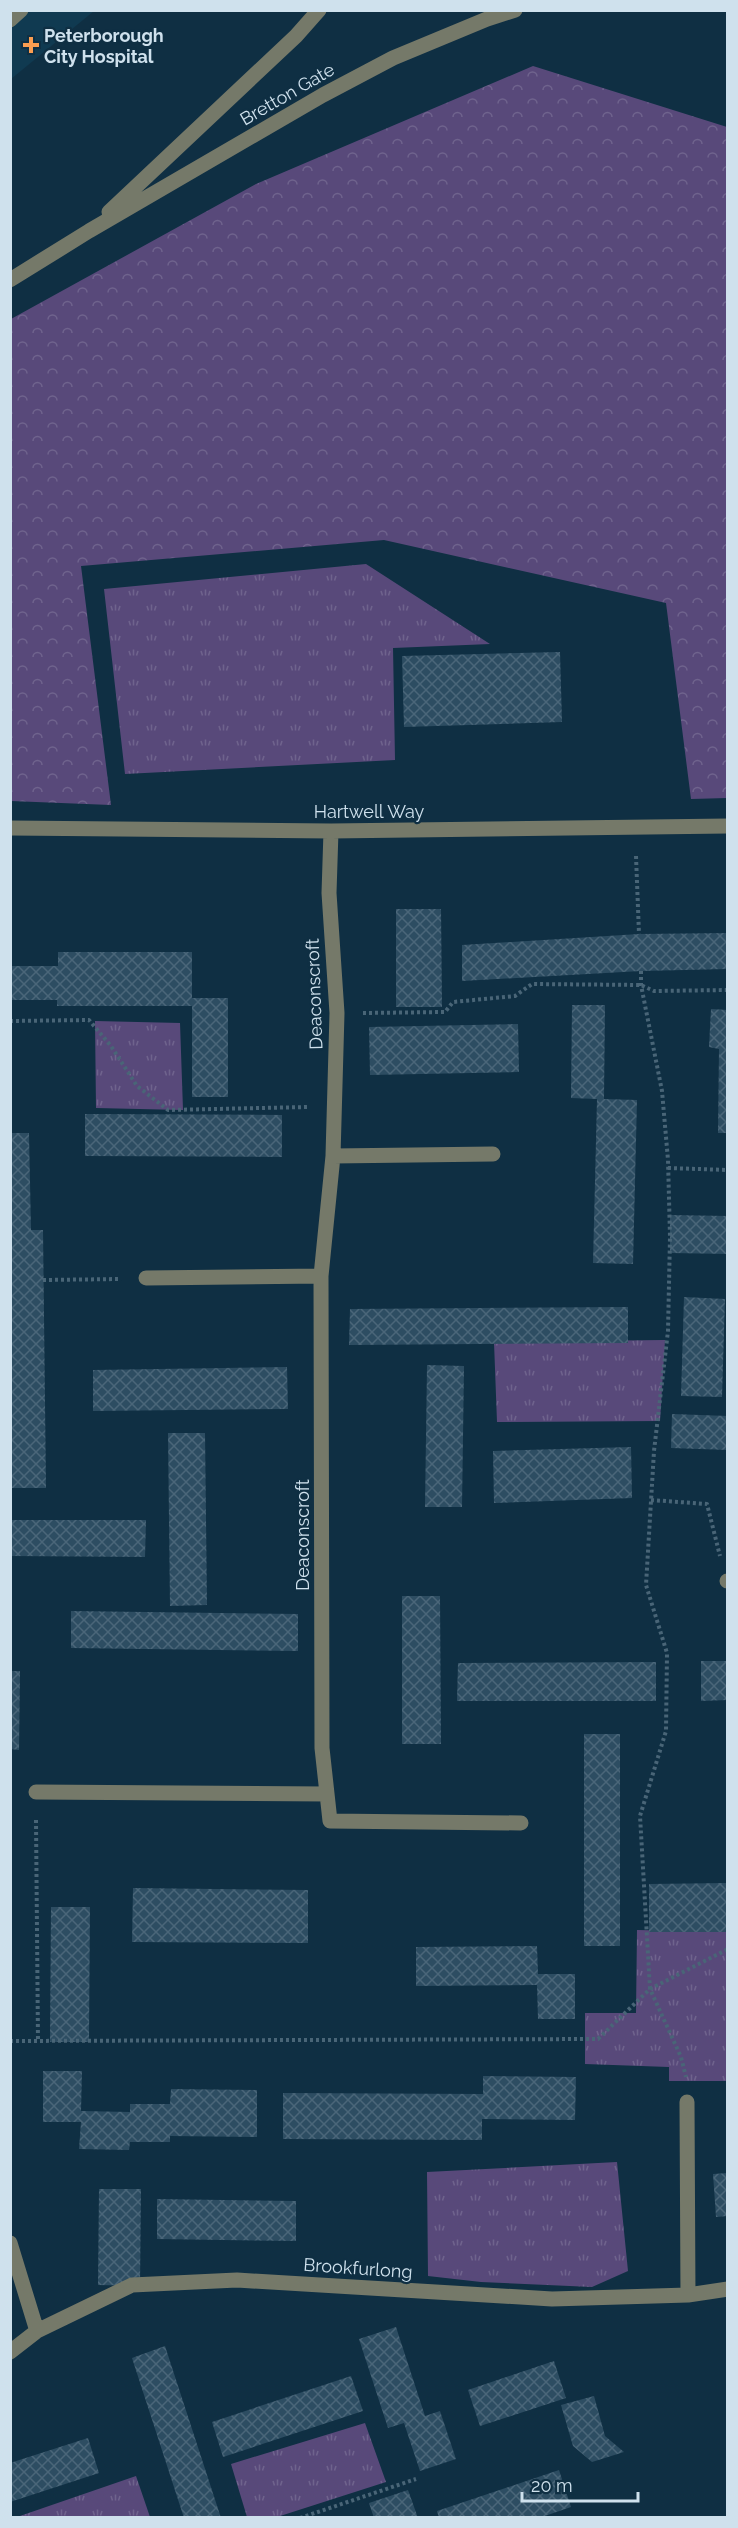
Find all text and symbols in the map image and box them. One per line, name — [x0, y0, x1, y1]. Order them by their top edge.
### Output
place label: Peterborough City Hospital — [44, 25, 164, 67]
marker: Peterborough City Hospital — [22, 36, 40, 54]
street label: Bretton Gate — [236, 58, 338, 129]
street label: Hartwell Way — [314, 801, 425, 822]
street label: Deaconscroft — [302, 938, 326, 1050]
street label: Deaconscroft — [292, 1479, 313, 1591]
street label: Brookfurlong — [303, 2254, 413, 2282]
scale bar — [522, 2465, 638, 2503]
text: 20 m — [531, 2475, 573, 2496]

